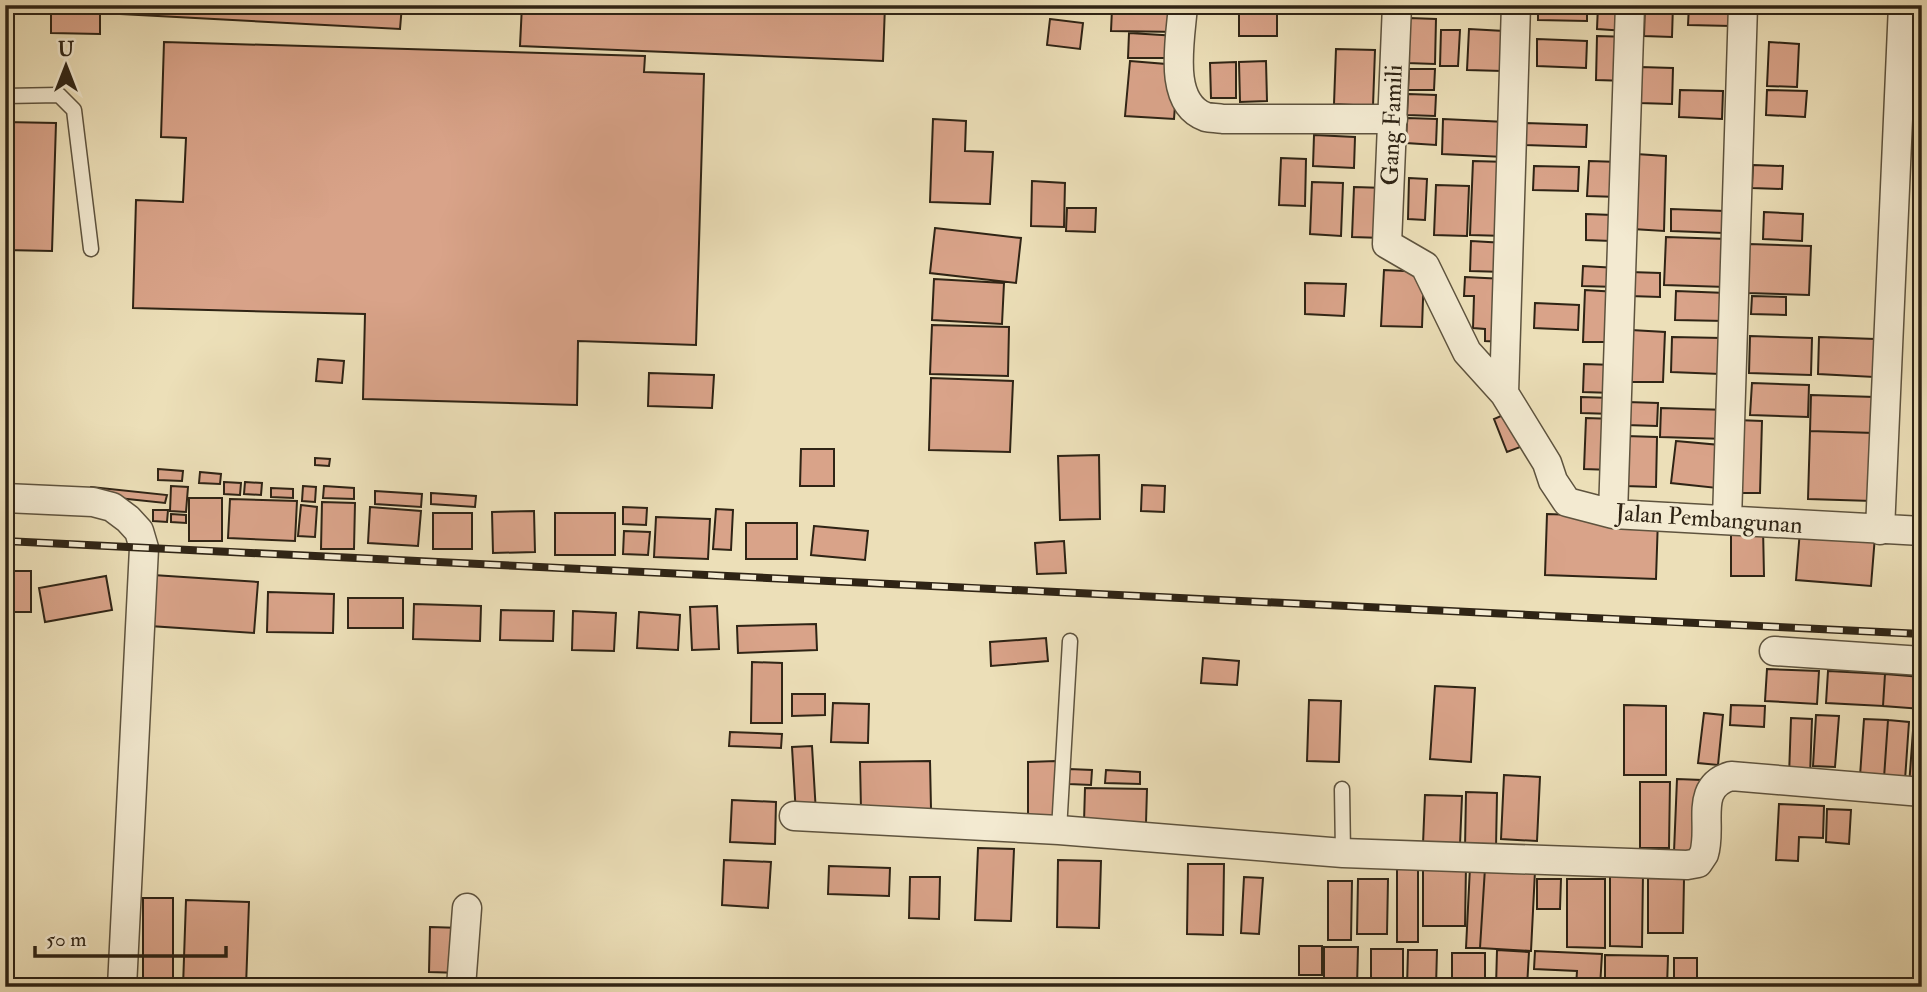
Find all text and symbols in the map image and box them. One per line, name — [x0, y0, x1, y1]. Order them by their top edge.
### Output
north arrow — [32, 32, 102, 102]
text: U — [58, 38, 74, 62]
street label: Gang Famili — [1374, 64, 1410, 186]
street label: Jalan Pembangunan — [1613, 497, 1804, 541]
scale bar — [35, 915, 226, 959]
text: 50 m — [46, 926, 87, 953]

